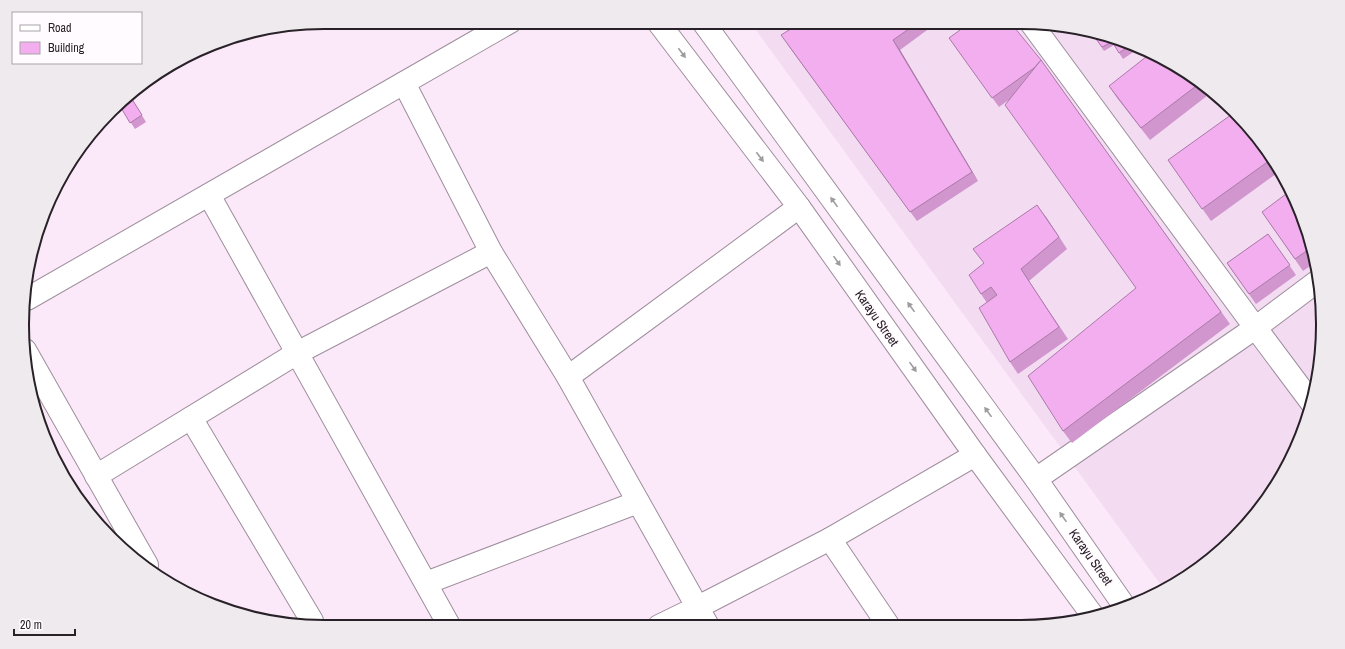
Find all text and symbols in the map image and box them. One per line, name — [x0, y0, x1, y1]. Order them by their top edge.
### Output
legend — [12, 12, 142, 64]
text: Road — [48, 20, 72, 36]
text: Building — [48, 40, 85, 56]
one-way arrow — [677, 48, 685, 58]
one-way arrow — [756, 151, 764, 162]
one-way arrow — [830, 196, 838, 207]
one-way arrow — [833, 256, 841, 267]
street label: Karayu Street — [851, 286, 903, 350]
one-way arrow — [907, 301, 915, 312]
one-way arrow — [909, 362, 917, 373]
one-way arrow — [983, 406, 992, 417]
one-way arrow — [1059, 512, 1067, 523]
street label: Karayu Street — [1065, 525, 1117, 589]
scale bar — [14, 611, 75, 637]
text: 20 m — [20, 617, 42, 633]

